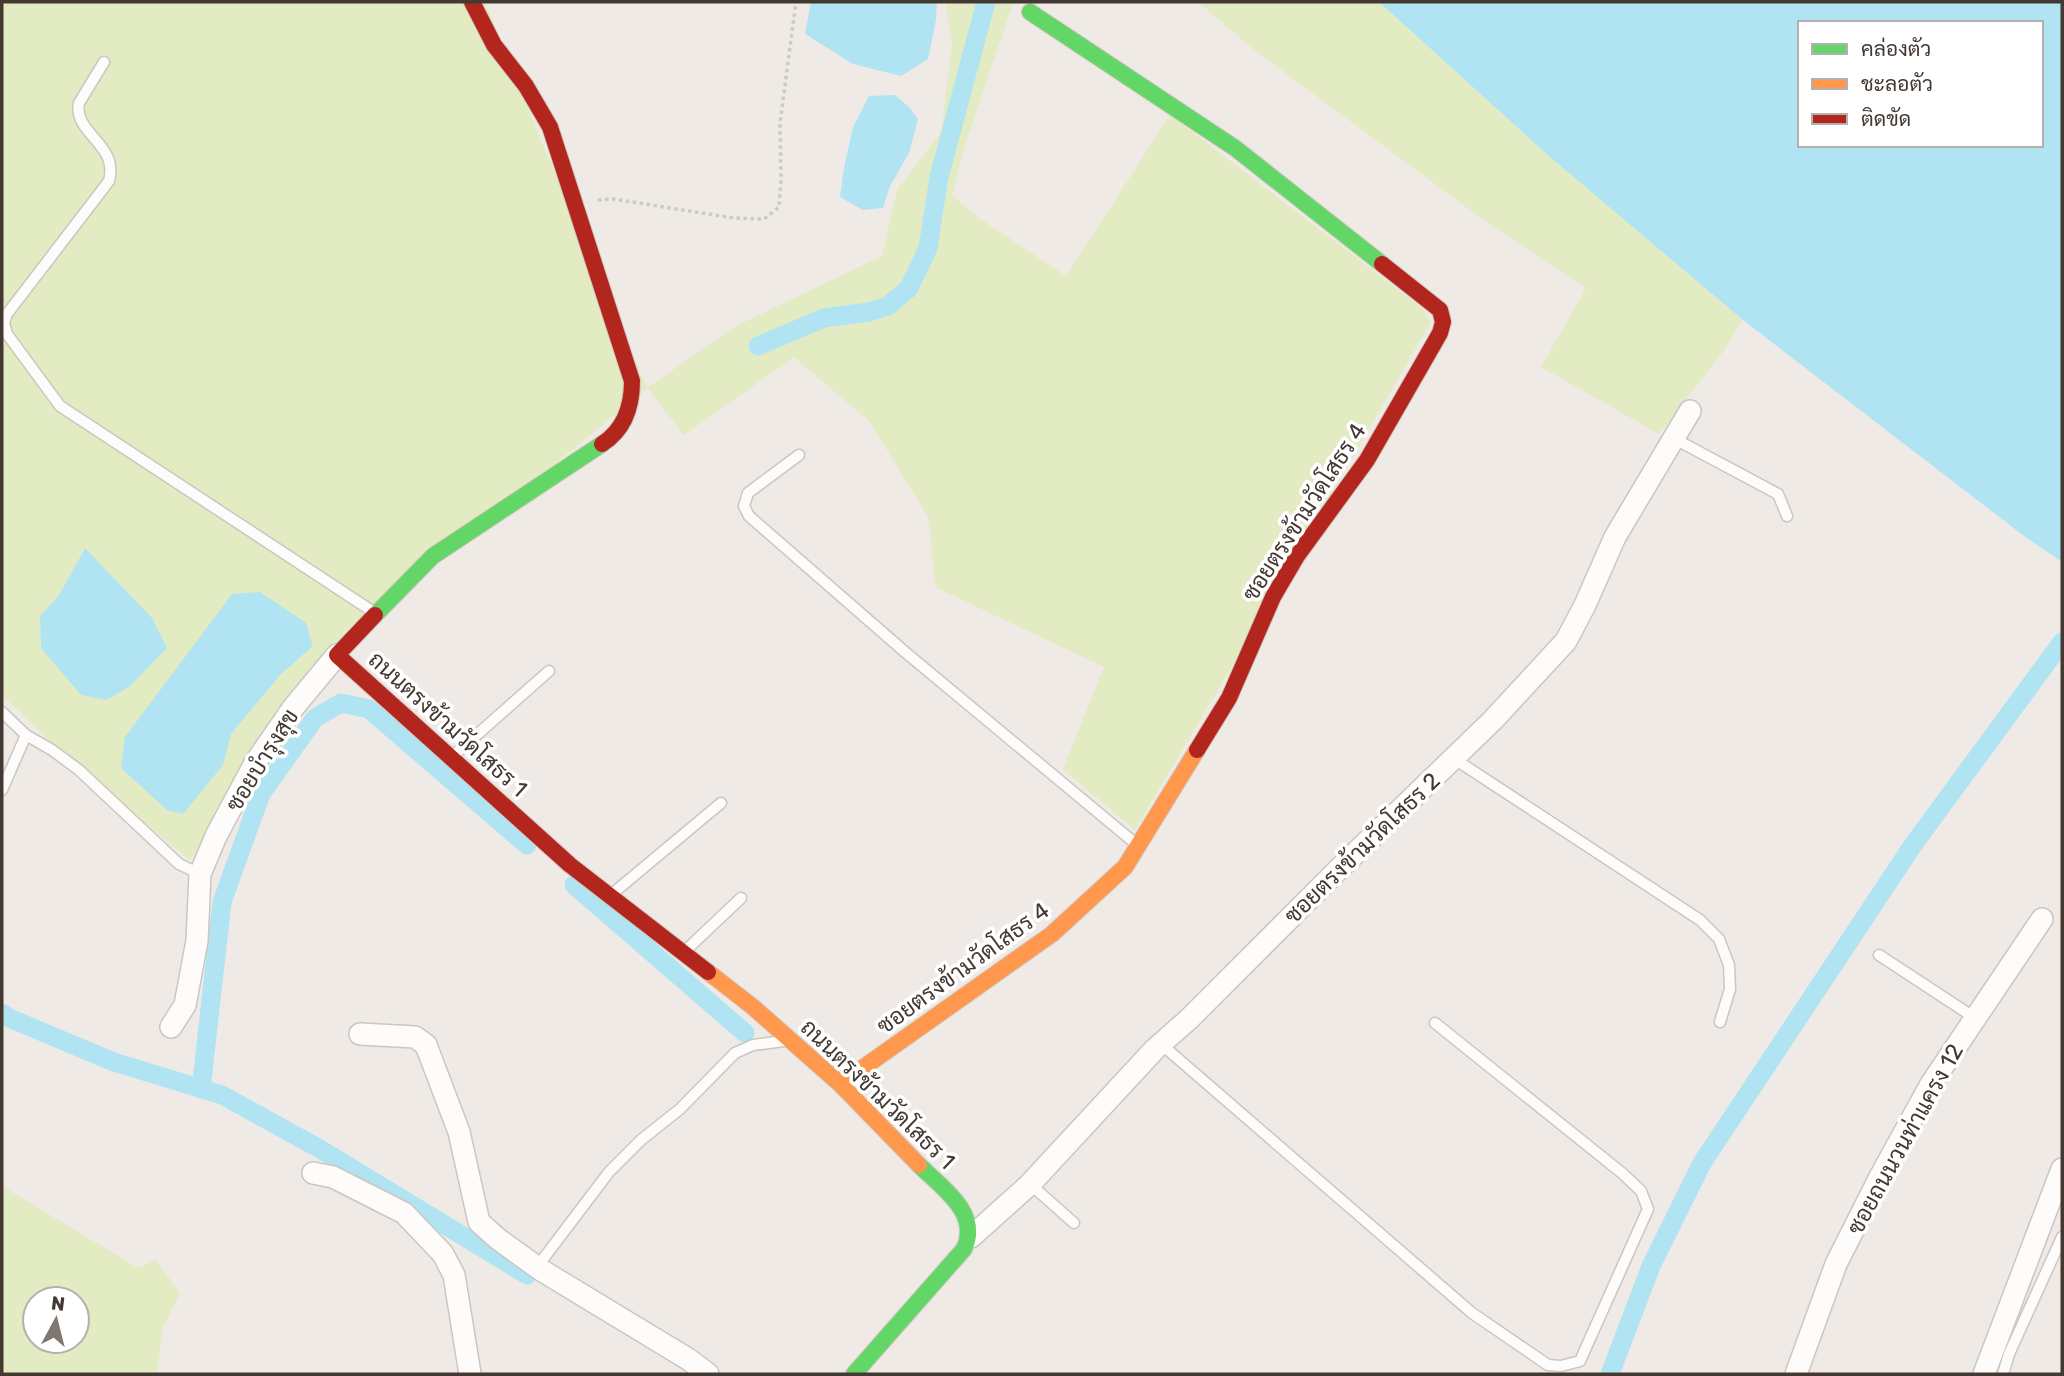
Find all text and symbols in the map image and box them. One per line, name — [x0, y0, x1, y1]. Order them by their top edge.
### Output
legend — [1798, 21, 2043, 147]
text: คล่องตัว — [1861, 36, 1931, 61]
text: ชะลอตัว — [1861, 71, 1933, 96]
text: ติดขัด — [1861, 106, 1911, 131]
street label: ซอยตรงข้ามวัดโสธร 4 — [1234, 417, 1372, 606]
street label: ถนนตรงข้ามวัดโสธร 1 — [363, 644, 534, 803]
street label: ซอยบำรุงสุข — [220, 704, 306, 817]
street label: ซอยตรงข้ามวัดโสธร 2 — [1277, 765, 1446, 929]
street label: ซอยตรงข้ามวัดโสธร 4 — [870, 894, 1055, 1040]
street label: ถนนตรงข้ามวัดโสธร 1 — [795, 1012, 962, 1175]
street label: ซอยถนนวนท่าแครง 12 — [1841, 1039, 1969, 1239]
north arrow — [21, 1285, 91, 1355]
text: N — [50, 1291, 66, 1316]

